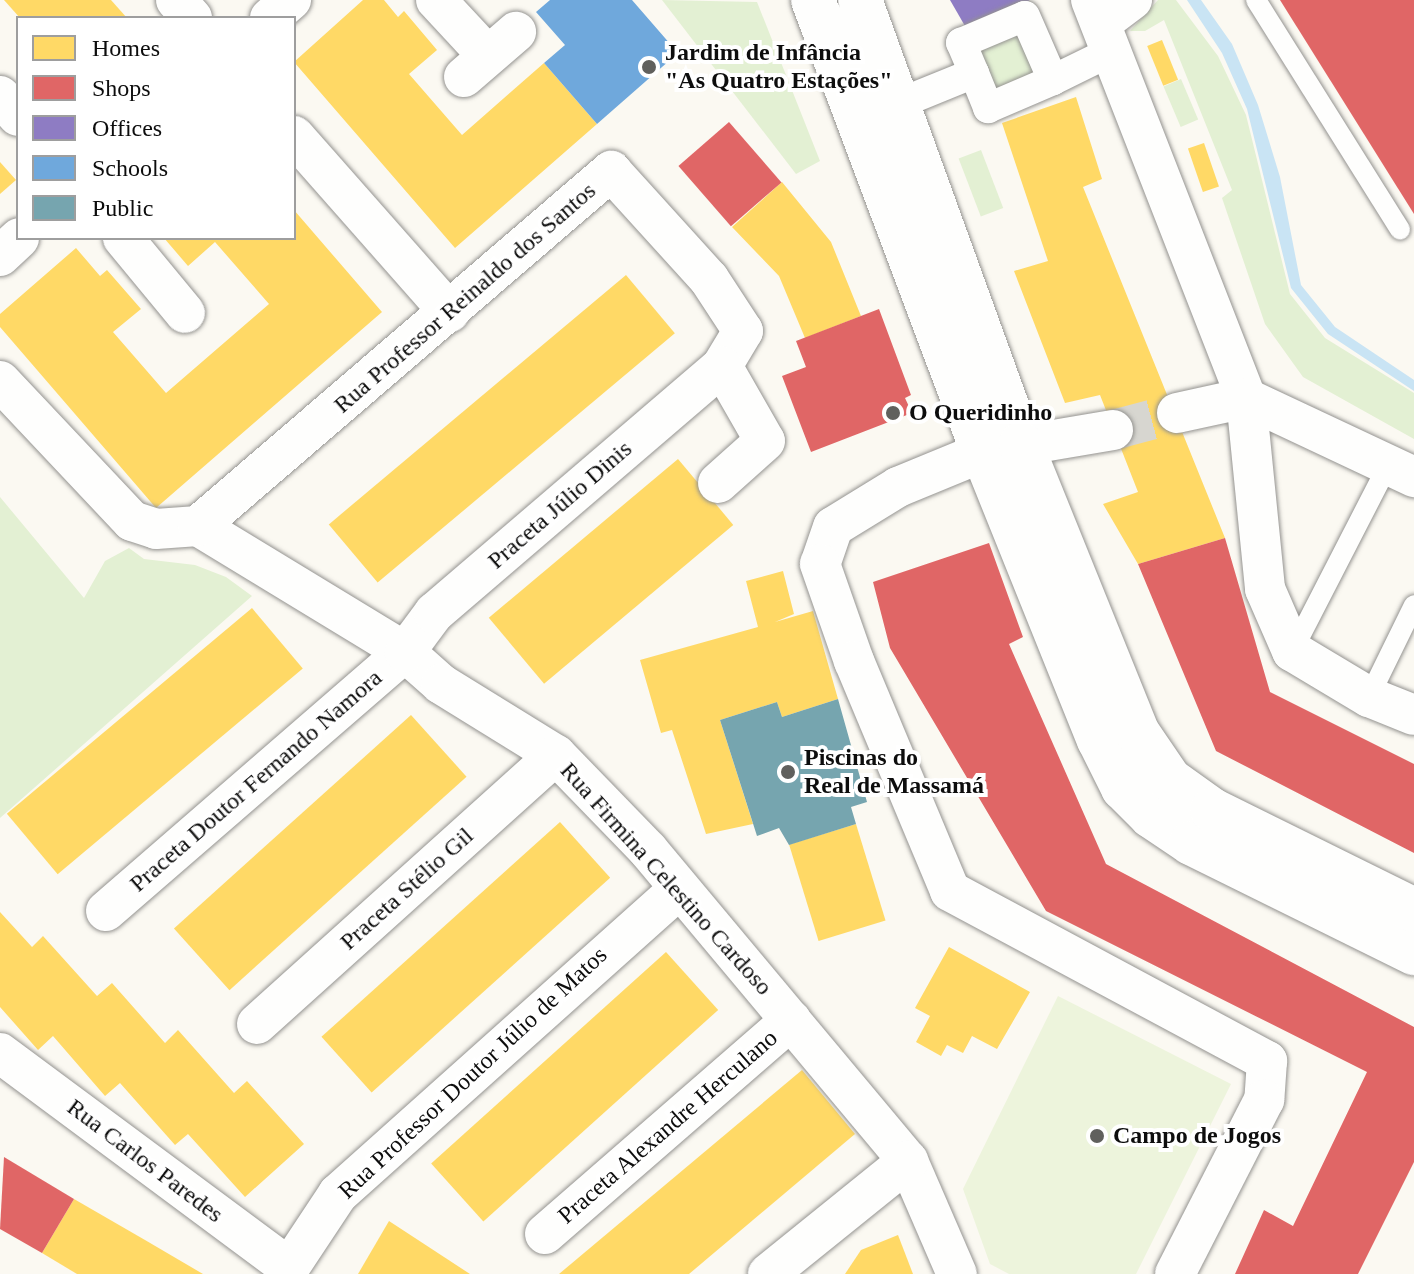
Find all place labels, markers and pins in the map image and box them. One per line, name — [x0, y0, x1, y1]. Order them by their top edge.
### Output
place label: Jardim de Infância "As Quatro Estações" — [665, 39, 893, 95]
marker: Jardim de Infância "As Quatro Estações" — [640, 58, 658, 76]
place label: O Queridinho — [909, 399, 1052, 427]
marker: O Queridinho — [884, 404, 902, 422]
place label: Piscinas do Real de Massamá — [804, 744, 984, 800]
marker: Piscinas do Real de Massamá — [779, 763, 797, 781]
place label: Campo de Jogos — [1113, 1122, 1281, 1150]
marker: Campo de Jogos — [1088, 1127, 1106, 1145]

